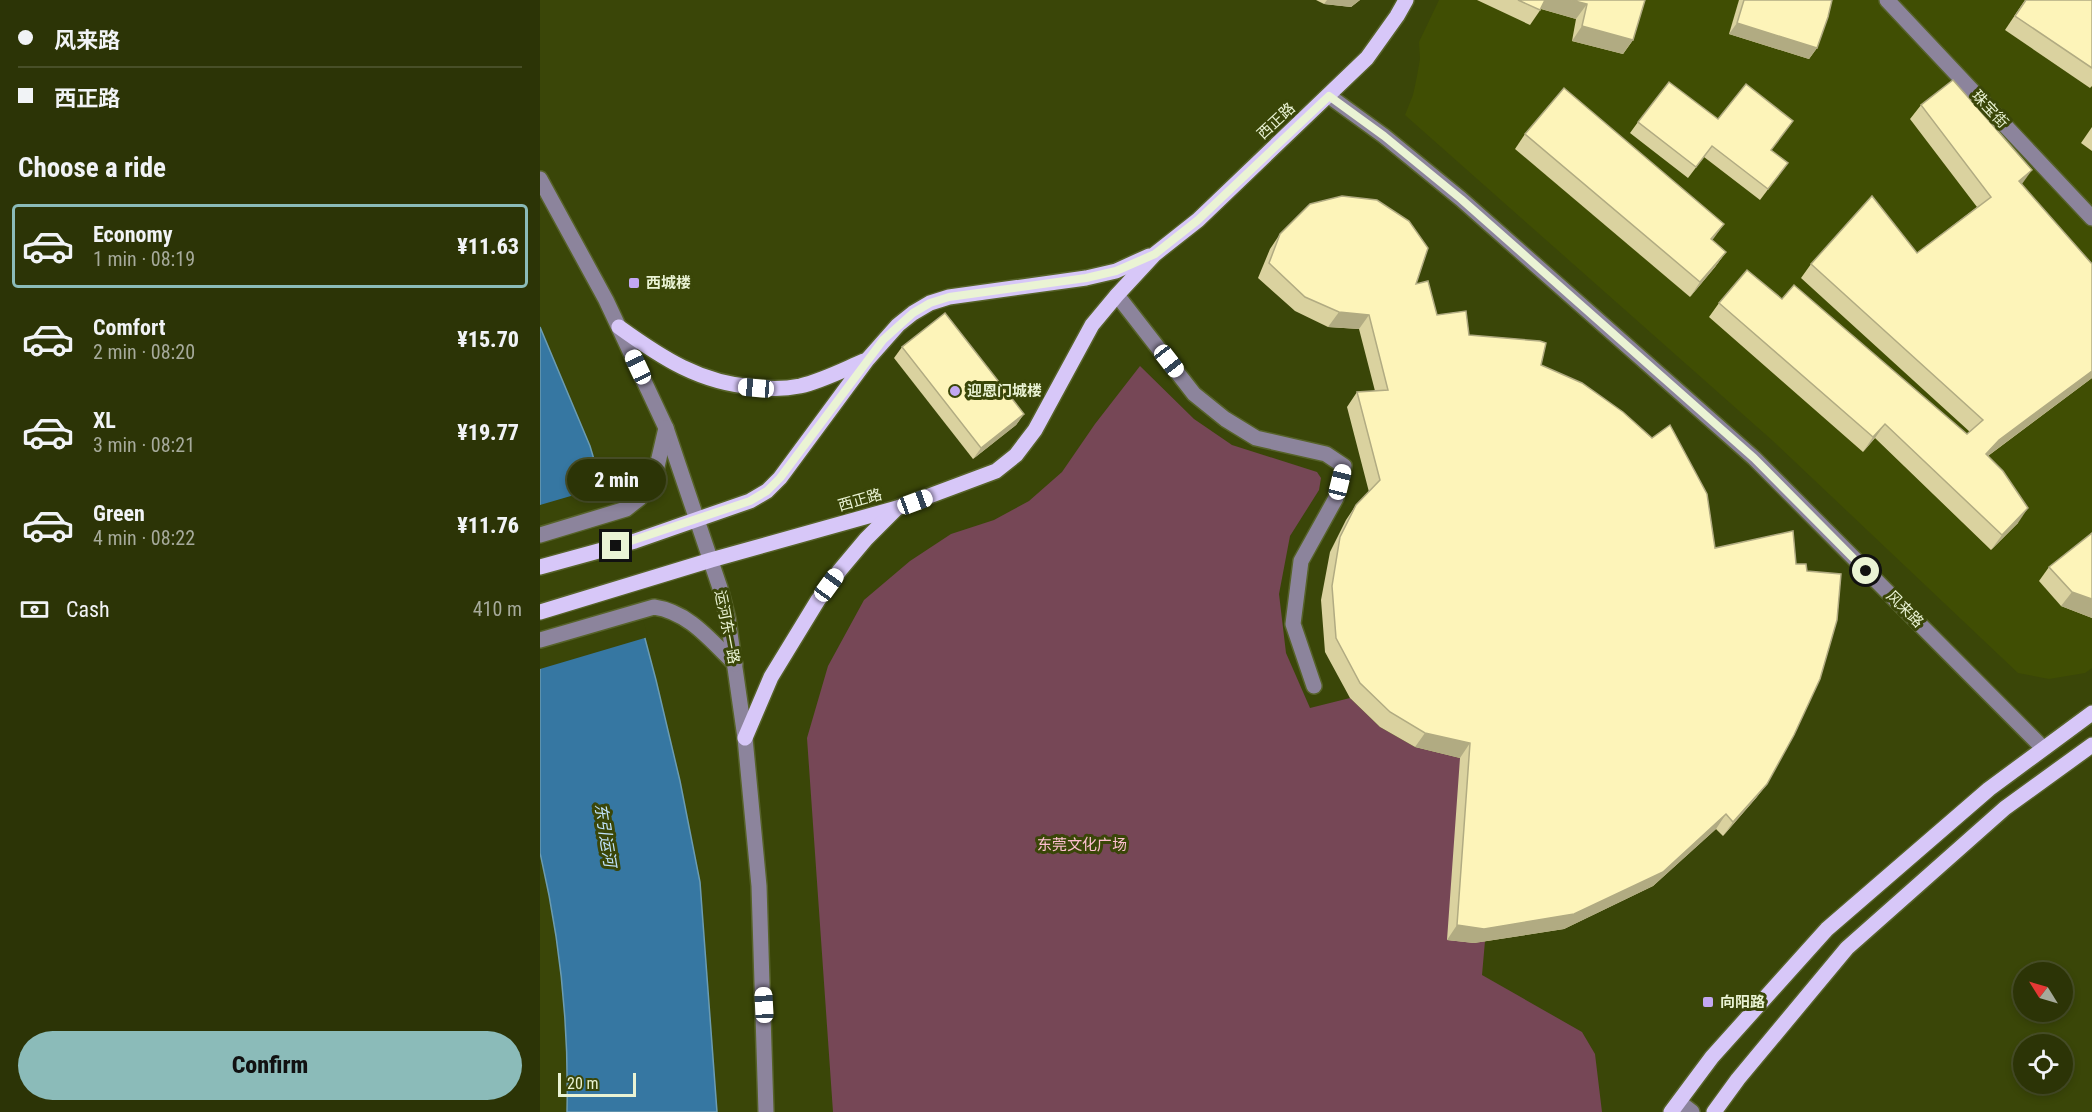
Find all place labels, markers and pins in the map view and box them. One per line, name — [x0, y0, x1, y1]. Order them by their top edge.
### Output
place label: 西城楼 — [646, 274, 691, 292]
marker: 西城楼 — [627, 276, 641, 290]
place label: 迎恩门城楼 — [967, 382, 1042, 400]
marker: 迎恩门城楼 — [948, 384, 962, 398]
place label: 向阳路 — [1720, 993, 1765, 1011]
marker: 向阳路 — [1701, 995, 1715, 1009]

